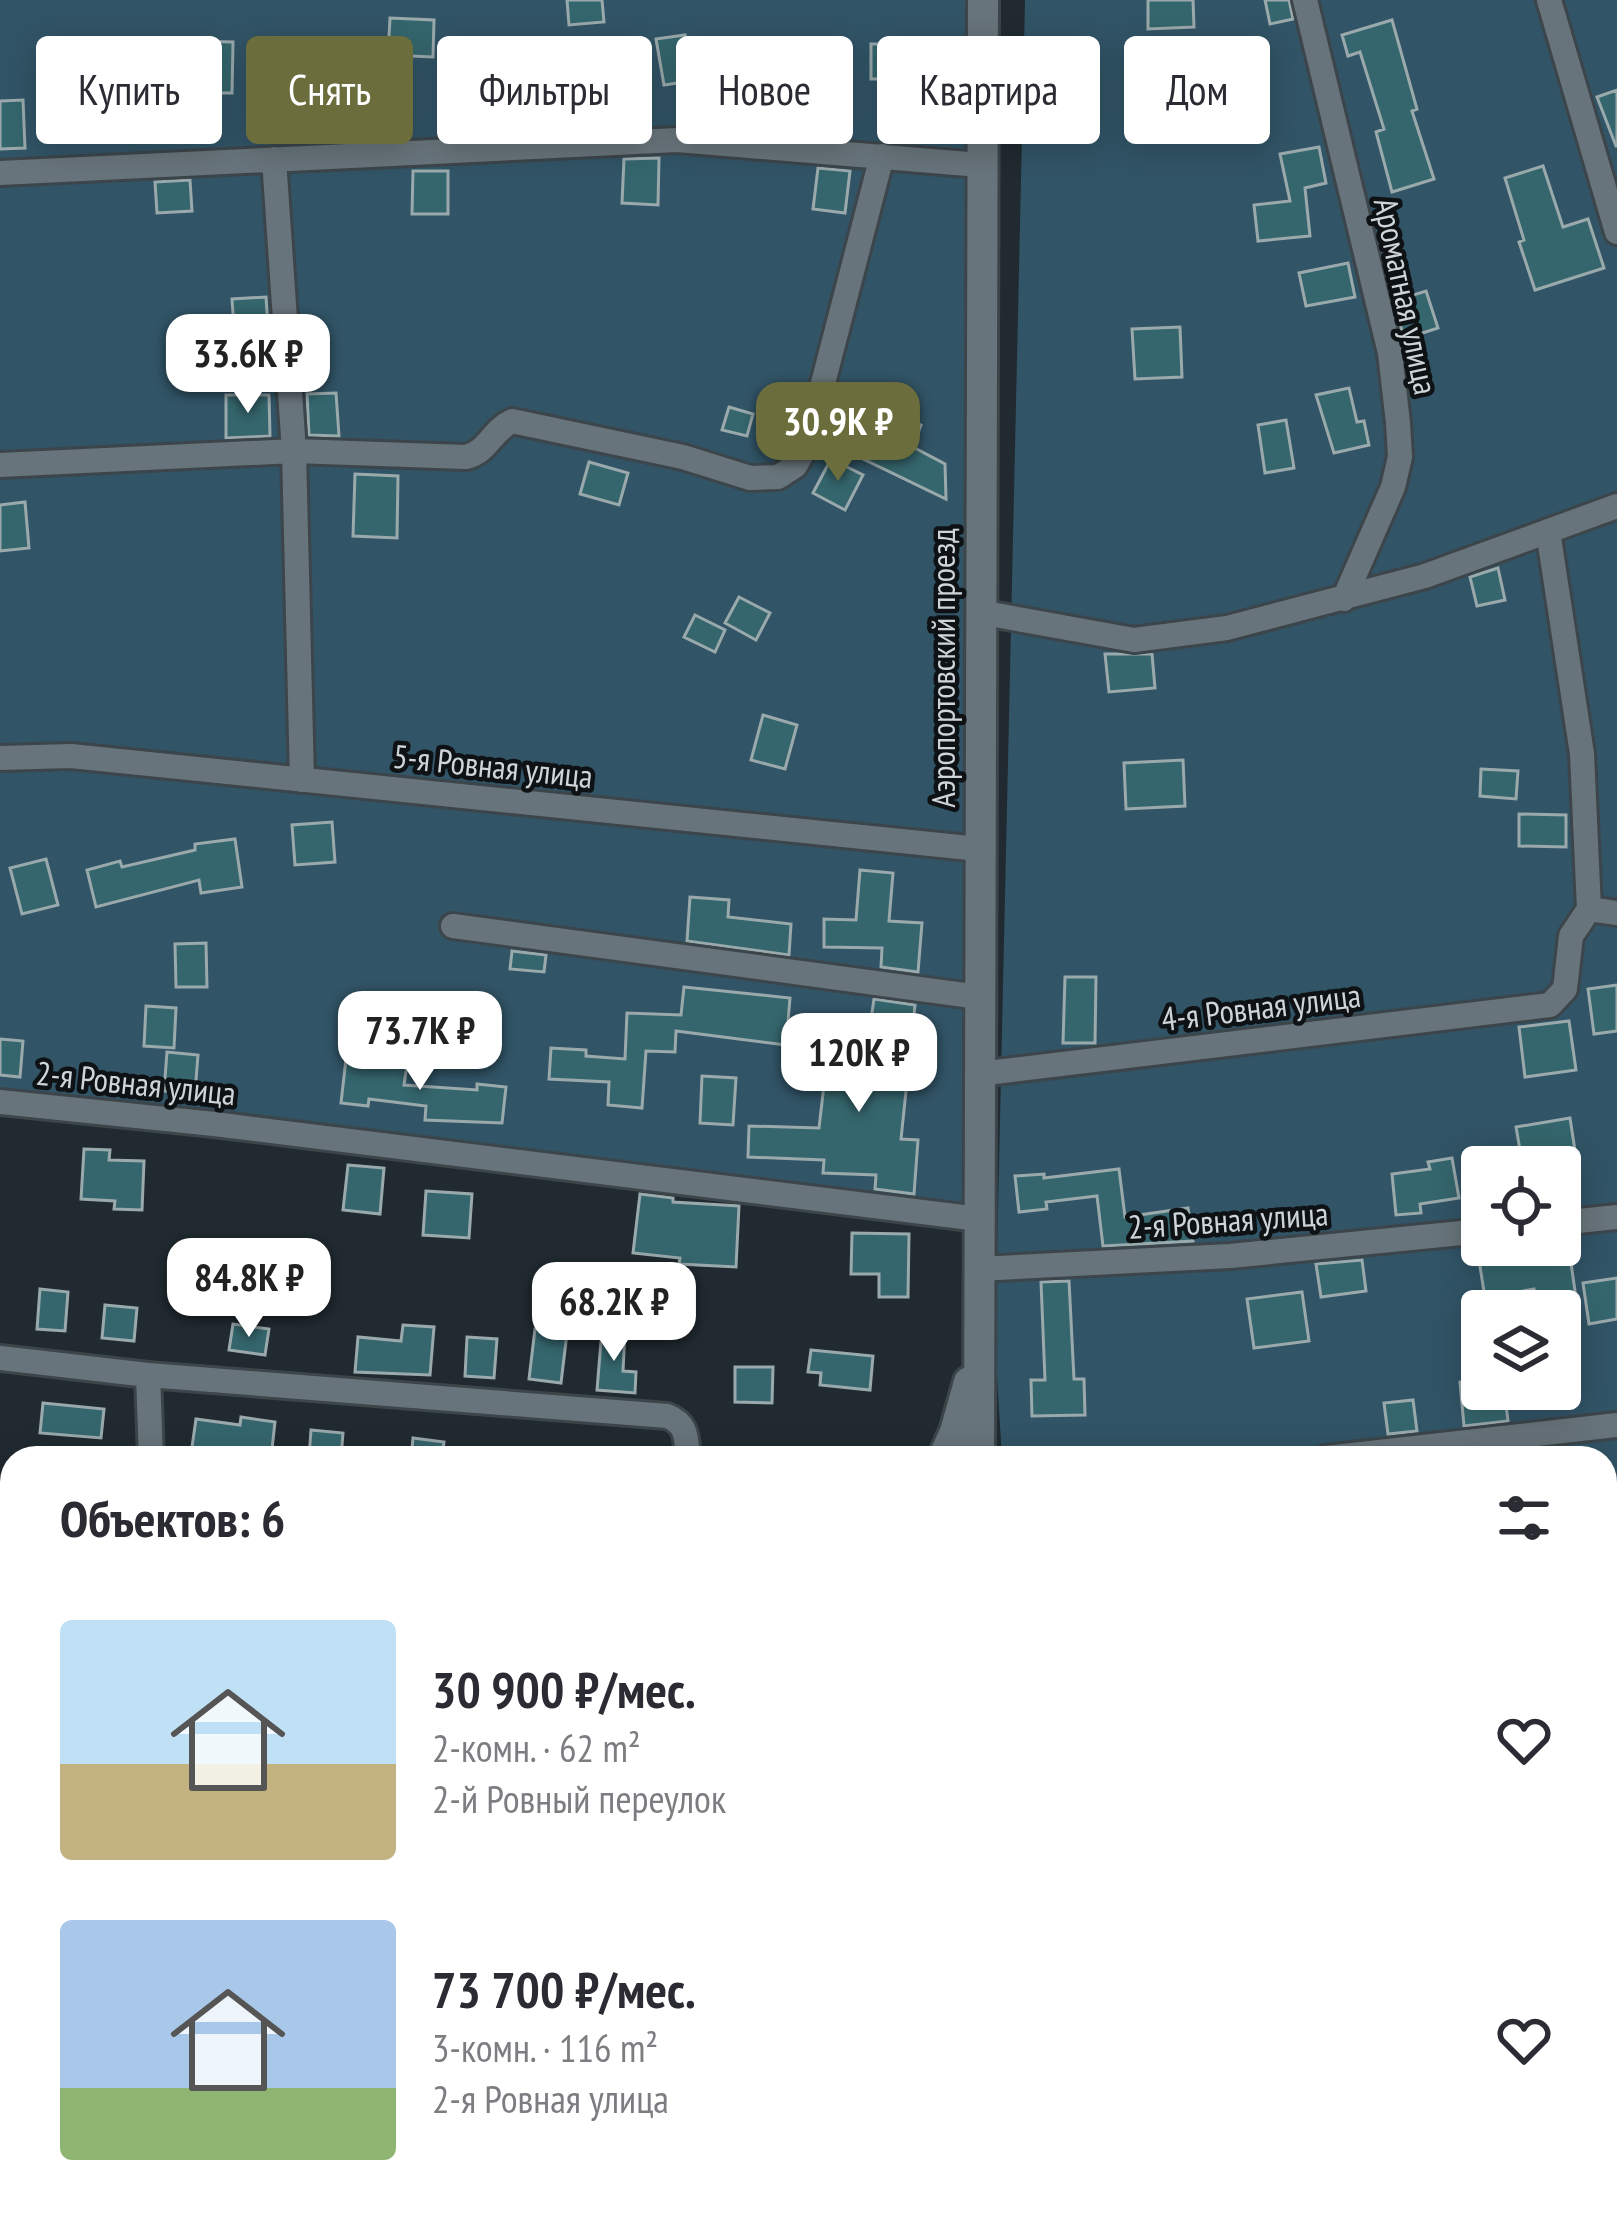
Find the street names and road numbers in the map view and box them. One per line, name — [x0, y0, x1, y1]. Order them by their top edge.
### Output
street label: Ароматная улица — [1365, 194, 1448, 398]
street label: Аэропортовский проезд — [921, 528, 964, 808]
street label: 5-я Ровная улица — [391, 734, 595, 797]
street label: 4-я Ровная улица — [1159, 973, 1363, 1040]
street label: 2-я Ровная улица — [34, 1051, 238, 1114]
street label: 2-я Ровная улица — [1126, 1191, 1329, 1248]

